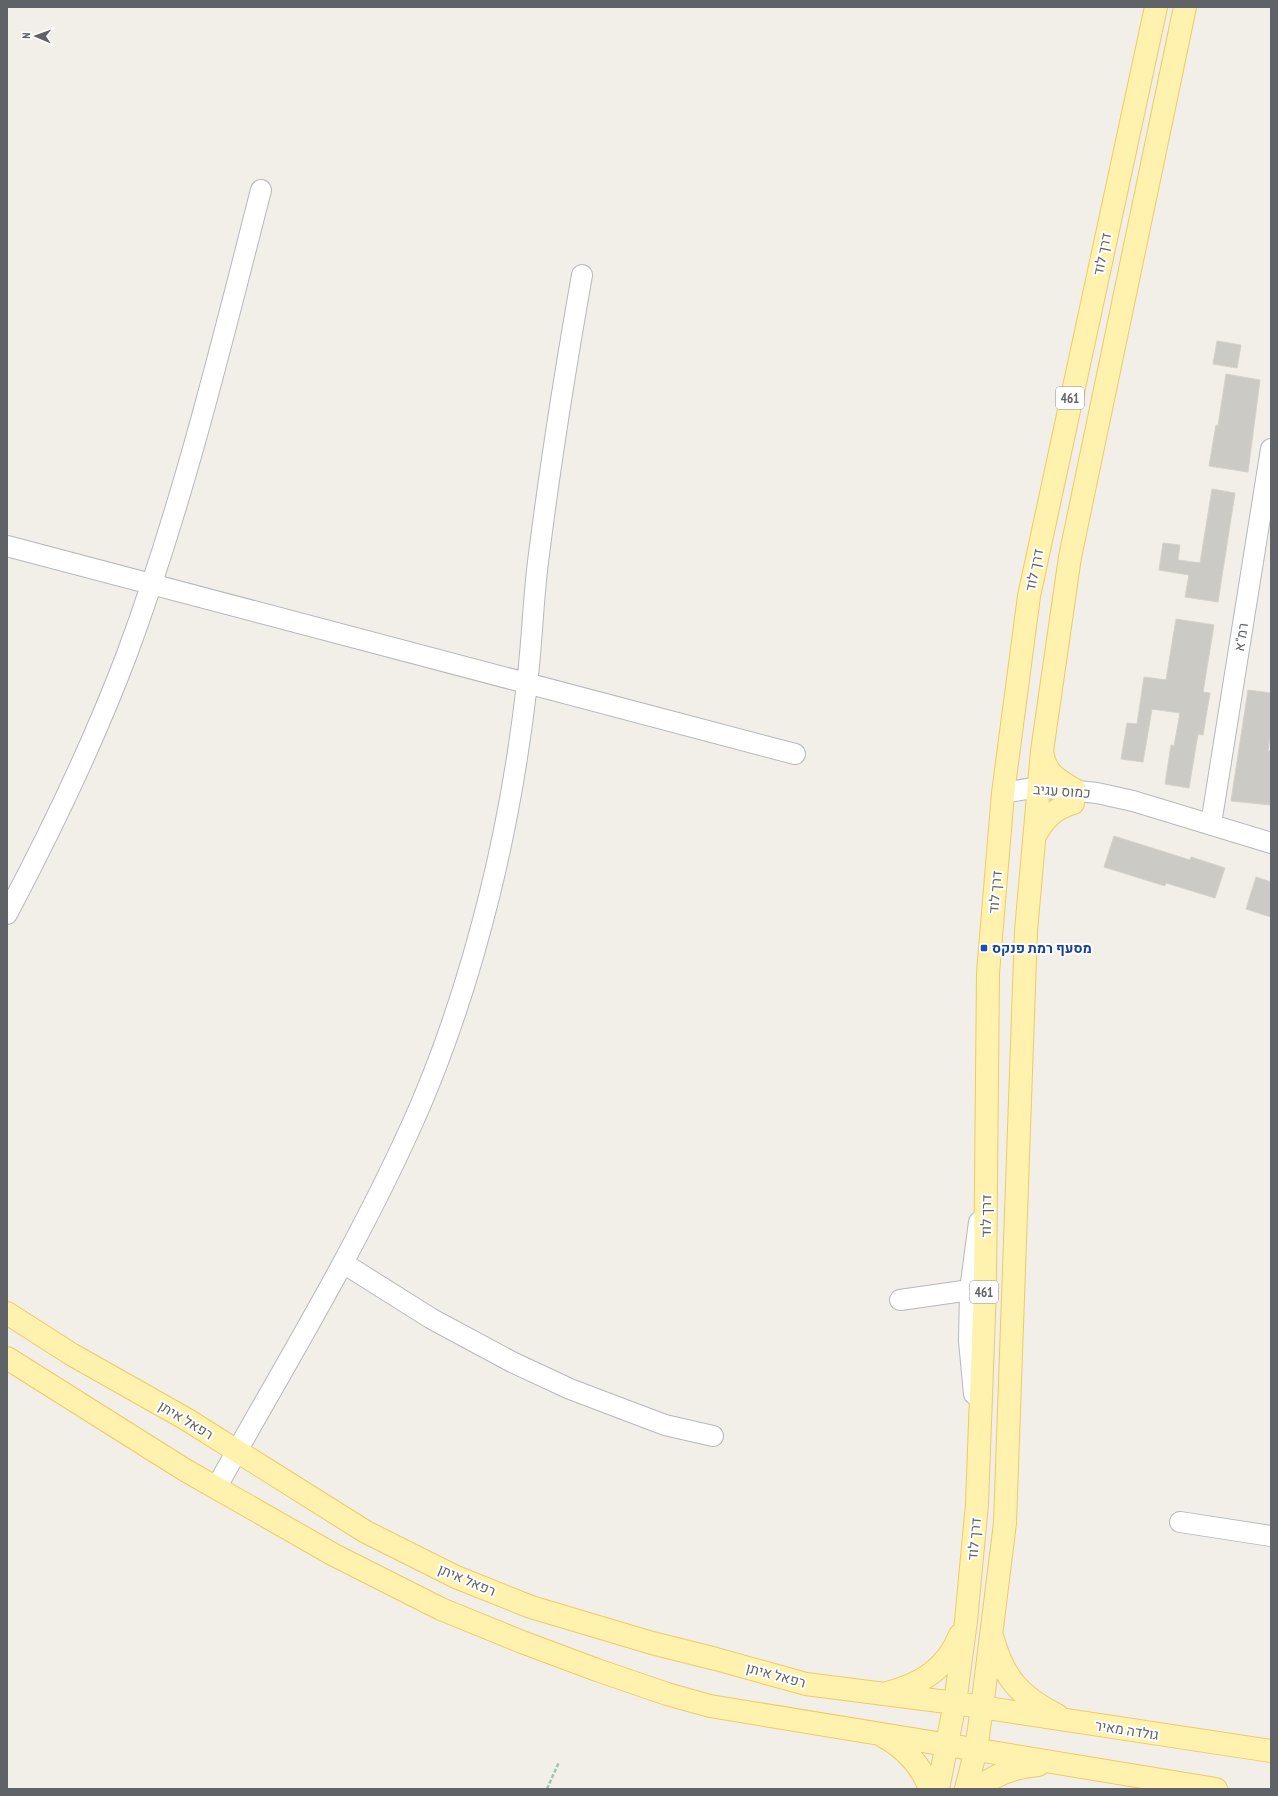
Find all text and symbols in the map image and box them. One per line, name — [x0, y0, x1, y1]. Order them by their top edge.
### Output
north arrow — [16, 16, 56, 56]
text: N — [19, 32, 33, 39]
street label: דרך לוד — [1089, 231, 1115, 277]
road number: 461 — [1056, 387, 1084, 409]
street label: דרך לוד — [1021, 547, 1047, 593]
street label: רמ"א — [1230, 621, 1252, 653]
street label: כמוס עגיב — [1033, 780, 1091, 802]
street label: דרך לוד — [984, 870, 1006, 914]
place label: מסעף רמת פנקס — [992, 939, 1092, 957]
marker: מסעף רמת פנקס — [979, 943, 989, 953]
street label: דרך לוד — [977, 1195, 995, 1237]
road number: 461 — [970, 1281, 998, 1303]
street label: רפאל איתן — [155, 1397, 217, 1443]
street label: דרך לוד — [963, 1517, 985, 1561]
street label: רפאל איתן — [436, 1560, 498, 1600]
street label: רפאל איתן — [744, 1658, 808, 1692]
street label: גולדה מאיר — [1094, 1716, 1160, 1744]

